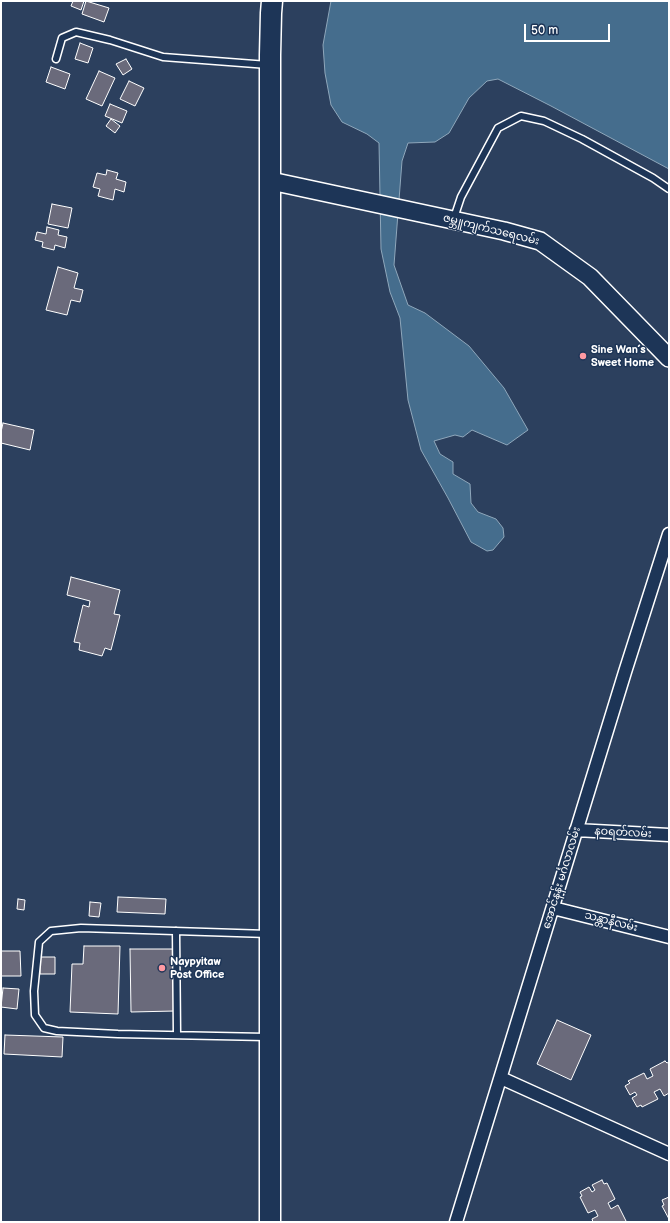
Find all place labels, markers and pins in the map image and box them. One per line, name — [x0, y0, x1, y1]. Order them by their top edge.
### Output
place label: Sine Wan´s Sweet Home — [591, 343, 654, 369]
marker: Sine Wan´s Sweet Home — [578, 351, 588, 361]
place label: Naypyitaw Post Office — [170, 955, 224, 981]
marker: Naypyitaw Post Office — [157, 963, 167, 973]

